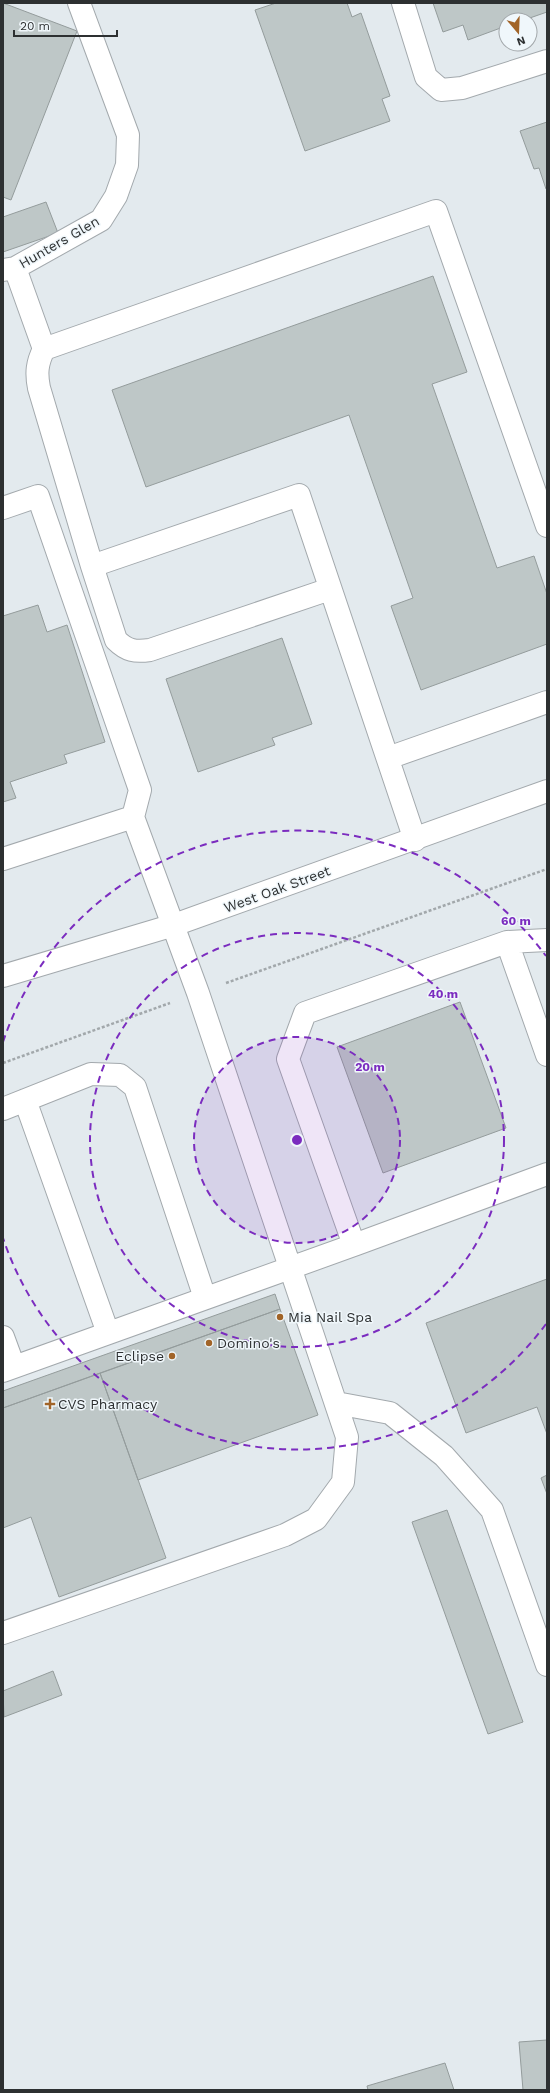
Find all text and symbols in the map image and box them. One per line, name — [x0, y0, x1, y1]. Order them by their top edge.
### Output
scale bar — [14, 12, 117, 38]
north arrow — [498, 12, 538, 52]
text: 20 m — [20, 19, 50, 33]
text: N — [515, 34, 527, 48]
street label: Hunters Glen — [16, 213, 102, 271]
street label: West Oak Street — [222, 862, 332, 916]
text: 60 m — [501, 914, 531, 928]
text: 40 m — [428, 987, 458, 1001]
text: 20 m — [355, 1060, 385, 1074]
centre of rings — [290, 1133, 304, 1147]
place label: Mia Nail Spa — [288, 1309, 372, 1325]
marker: Mia Nail Spa — [275, 1312, 285, 1322]
place label: Domino's — [217, 1335, 280, 1351]
marker: Domino's — [204, 1338, 214, 1348]
place label: Eclipse — [115, 1348, 164, 1364]
marker: Eclipse — [167, 1351, 177, 1361]
place label: CVS Pharmacy — [58, 1396, 158, 1412]
marker: CVS Pharmacy — [45, 1399, 55, 1409]

